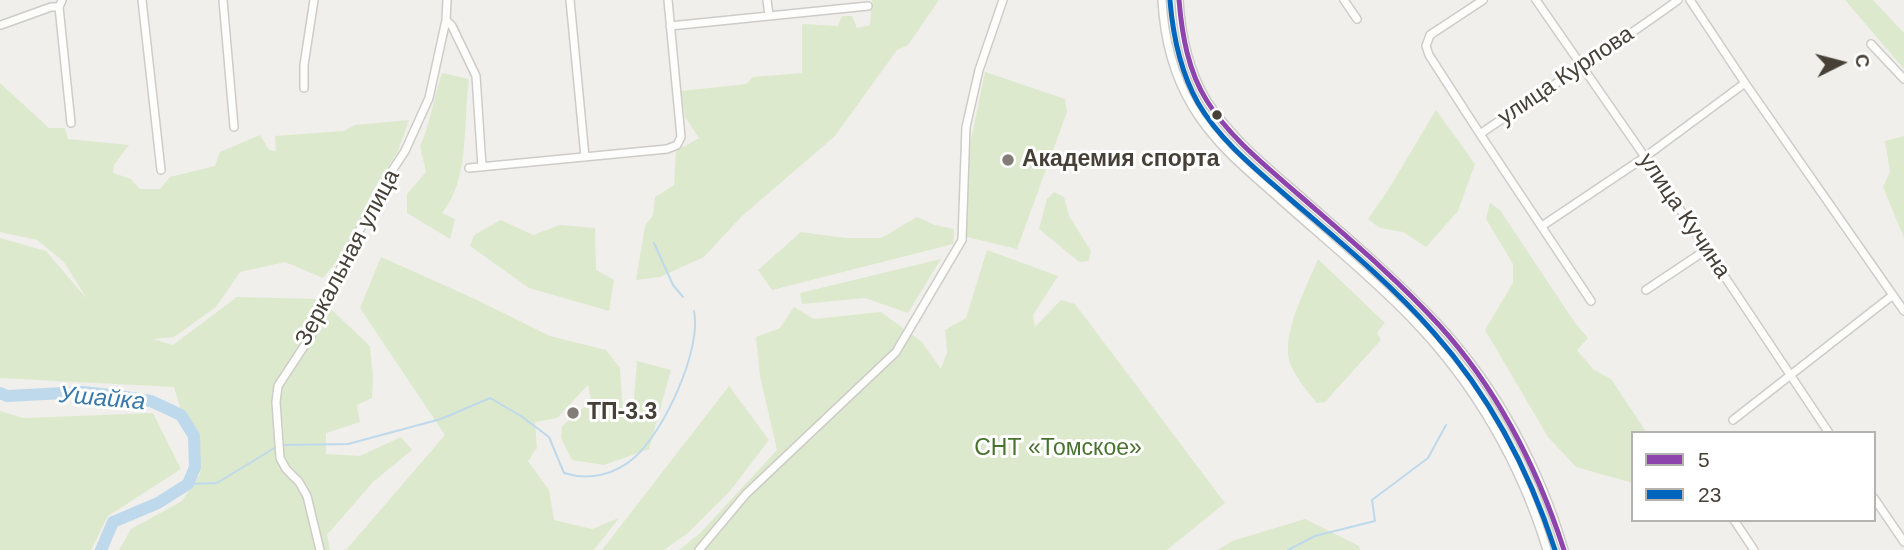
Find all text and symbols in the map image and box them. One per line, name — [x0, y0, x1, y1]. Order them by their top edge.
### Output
street label: улица Курлова — [1493, 21, 1639, 131]
north arrow — [1806, 28, 1876, 98]
text: С — [1851, 53, 1874, 69]
unlabelled marker — [1210, 108, 1224, 122]
place label: Академия спорта — [1022, 146, 1219, 174]
street label: улица Кучина — [1632, 148, 1736, 284]
marker: Академия спорта — [1000, 152, 1016, 168]
street label: Зеркальная улица — [290, 165, 406, 351]
water label: Ушайка — [58, 381, 146, 417]
place label: ТП-3.3 — [587, 399, 657, 427]
marker: ТП-3.3 — [565, 405, 581, 421]
legend — [1631, 431, 1876, 522]
park label: СНТ «Томское» — [974, 435, 1142, 463]
text: 5 — [1698, 448, 1710, 471]
text: 23 — [1698, 483, 1721, 506]

